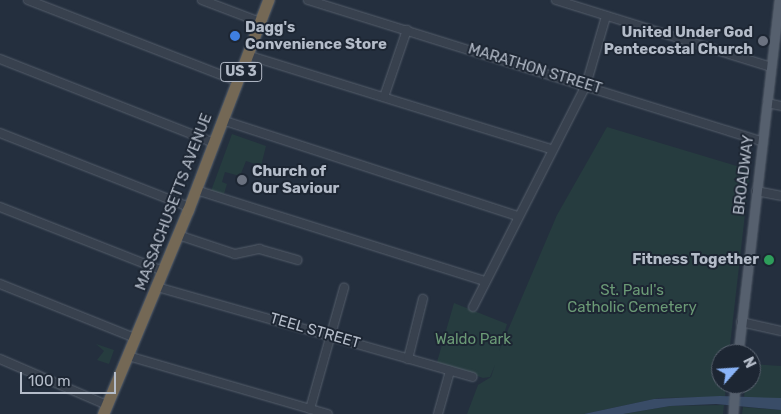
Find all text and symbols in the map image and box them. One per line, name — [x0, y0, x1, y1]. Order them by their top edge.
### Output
place label: Dagg's Convenience Store — [245, 18, 387, 53]
place label: United Under God Pentecostal Church — [604, 23, 753, 58]
marker: Dagg's Convenience Store — [229, 30, 241, 42]
marker: United Under God Pentecostal Church — [757, 35, 769, 47]
street label: MARATHON STREET — [466, 40, 604, 98]
road number: US 3 — [220, 61, 262, 84]
street label: MASSACHUSETTS AVENUE — [132, 111, 216, 293]
street label: BROADWAY — [730, 134, 758, 216]
place label: Church of Our Saviour — [252, 162, 340, 197]
marker: Church of Our Saviour — [236, 174, 248, 186]
place label: Fitness Together — [632, 251, 759, 269]
marker: Fitness Together — [763, 254, 775, 266]
park label: St. Paul's Catholic Cemetery — [567, 281, 697, 316]
street label: TEEL STREET — [268, 309, 362, 353]
park label: Waldo Park — [435, 331, 511, 349]
north arrow — [711, 344, 761, 394]
text: N — [739, 354, 759, 371]
scale bar — [22, 362, 119, 394]
text: 100 m — [28, 372, 70, 390]

